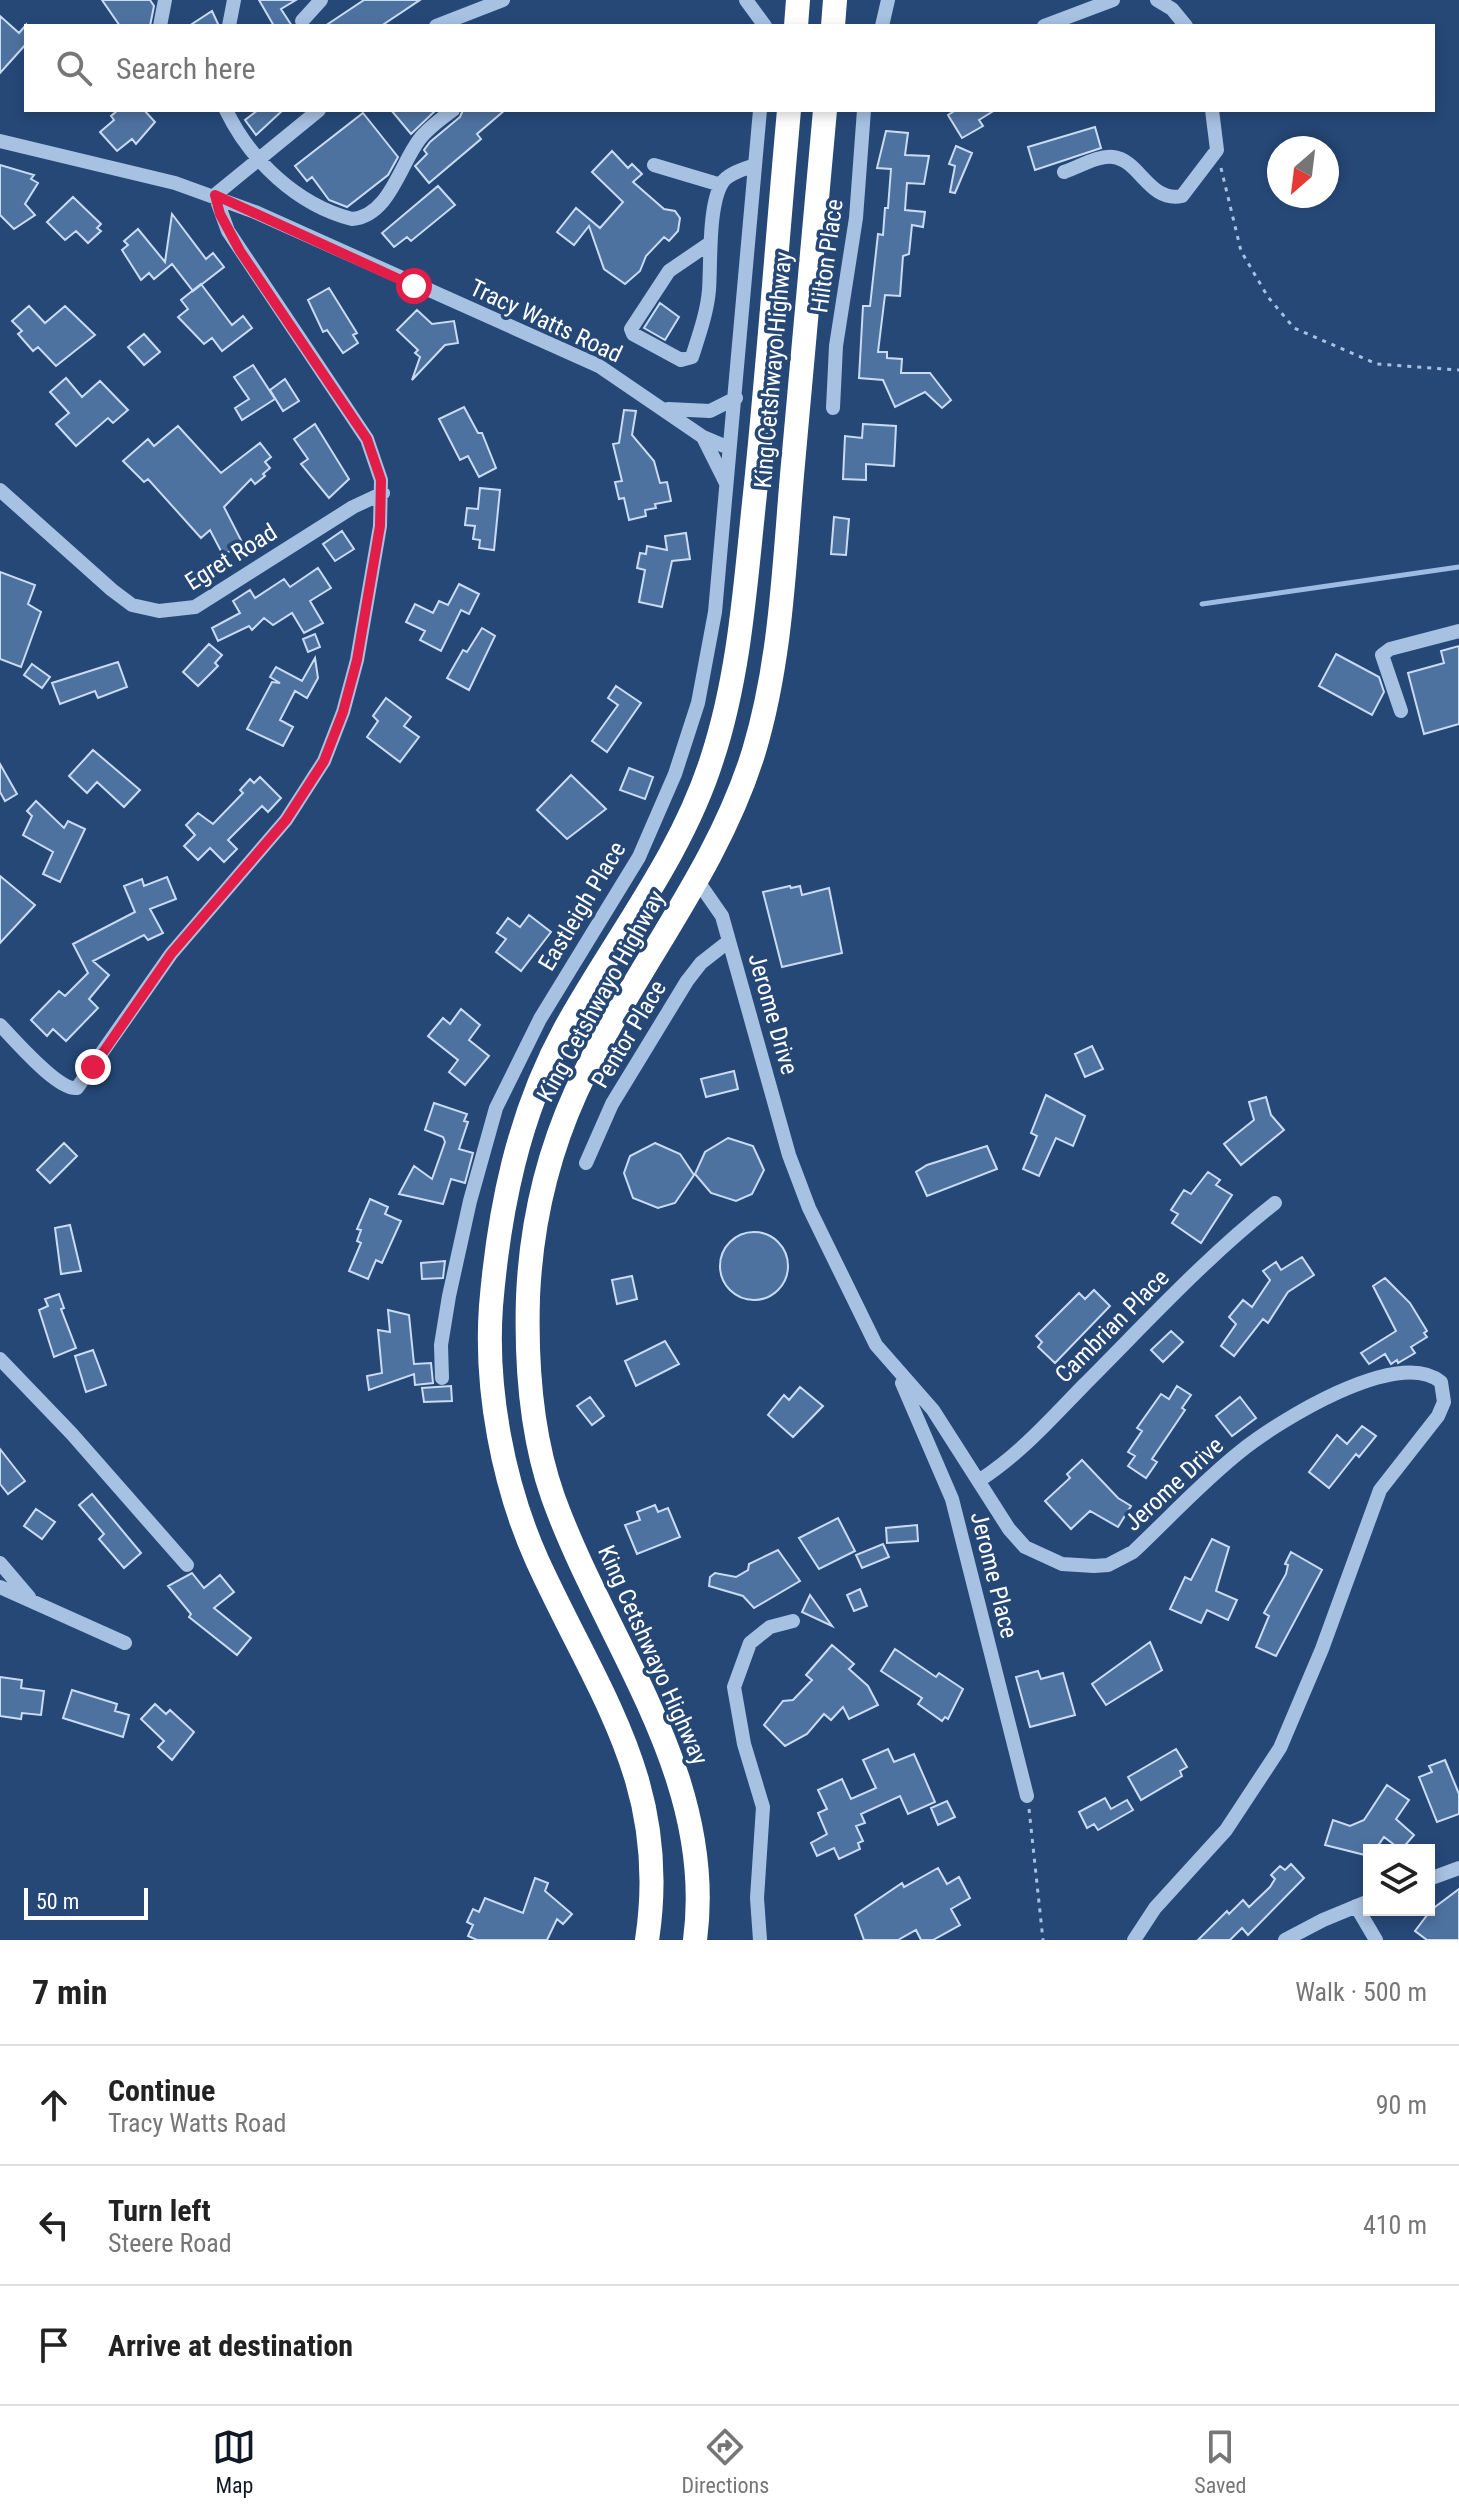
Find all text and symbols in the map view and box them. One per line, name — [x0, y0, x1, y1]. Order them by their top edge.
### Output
search box — [24, 24, 1435, 112]
icon: search — [52, 46, 96, 90]
text: Search here — [116, 51, 256, 86]
north arrow — [1267, 136, 1339, 208]
street label: Hilton Place — [805, 197, 849, 315]
street label: King Cetshwayo Highway — [749, 251, 797, 489]
route start — [396, 268, 432, 304]
street label: Tracy Watts Road — [465, 273, 627, 369]
street label: Egret Road — [180, 518, 282, 596]
street label: Eastleigh Place — [533, 837, 631, 975]
street label: King Cetshwayo Highway — [531, 886, 671, 1106]
street label: Jerome Drive — [742, 950, 804, 1078]
street label: Pentor Place — [586, 975, 672, 1093]
route end — [75, 1049, 111, 1085]
street label: Cambrian Place — [1049, 1263, 1175, 1389]
street label: Jerome Drive — [1119, 1431, 1229, 1537]
street label: Jerome Place — [965, 1509, 1023, 1641]
street label: King Cetshwayo Highway — [592, 1541, 714, 1769]
map controls — [1363, 1844, 1435, 1916]
button: layers — [1363, 1844, 1435, 1916]
scale bar — [24, 1884, 148, 1920]
text: 50 m — [36, 1889, 79, 1914]
text: 7 min — [32, 1972, 108, 2012]
text: Walk · 500 m — [1295, 1977, 1427, 2007]
text: Continue — [108, 2073, 215, 2108]
icon: ahead — [32, 2083, 76, 2127]
text: 90 m — [1376, 2090, 1427, 2120]
text: Tracy Watts Road — [108, 2108, 287, 2138]
text: Turn left — [108, 2193, 211, 2228]
icon: left — [32, 2203, 76, 2247]
text: 410 m — [1363, 2210, 1427, 2240]
text: Steere Road — [108, 2228, 232, 2258]
icon: arrive — [32, 2323, 76, 2367]
text: Arrive at destination — [108, 2328, 353, 2363]
tab: Map — [212, 2425, 256, 2498]
tab: Directions — [681, 2425, 769, 2498]
tab: Saved — [1194, 2425, 1247, 2498]

